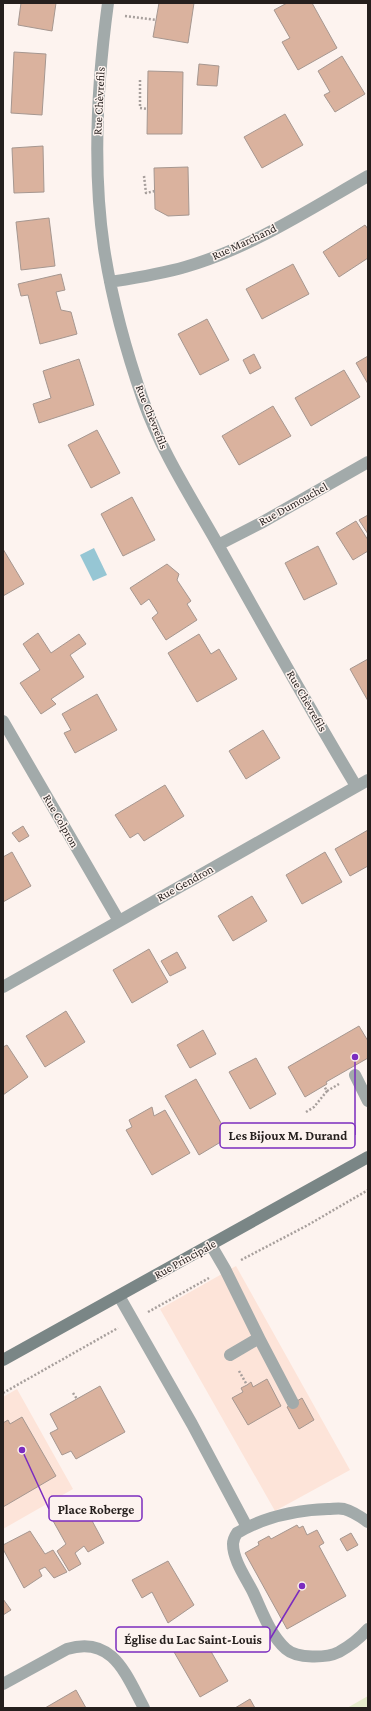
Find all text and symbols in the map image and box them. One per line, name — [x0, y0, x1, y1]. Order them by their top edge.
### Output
street label: Rue Chèvrefils — [90, 66, 108, 135]
street label: Rue Marchand — [209, 221, 279, 263]
street label: Rue Chèvrefils — [133, 383, 171, 452]
street label: Rue Dumouchel — [256, 479, 330, 529]
street label: Rue Chèvrefils — [284, 668, 330, 734]
street label: Rue Colpron — [40, 792, 82, 851]
street label: Rue Gendron — [154, 861, 216, 904]
callout: Les Bijoux M. Durand — [220, 1123, 355, 1148]
text: Les Bijoux M. Durand — [229, 1128, 347, 1144]
street label: Rue Principale — [152, 1236, 218, 1282]
callout: Place Roberge — [49, 1496, 142, 1521]
text: Place Roberge — [58, 1502, 134, 1517]
callout: Église du Lac Saint-Louis — [116, 1627, 270, 1652]
text: Église du Lac Saint-Louis — [124, 1632, 262, 1647]

